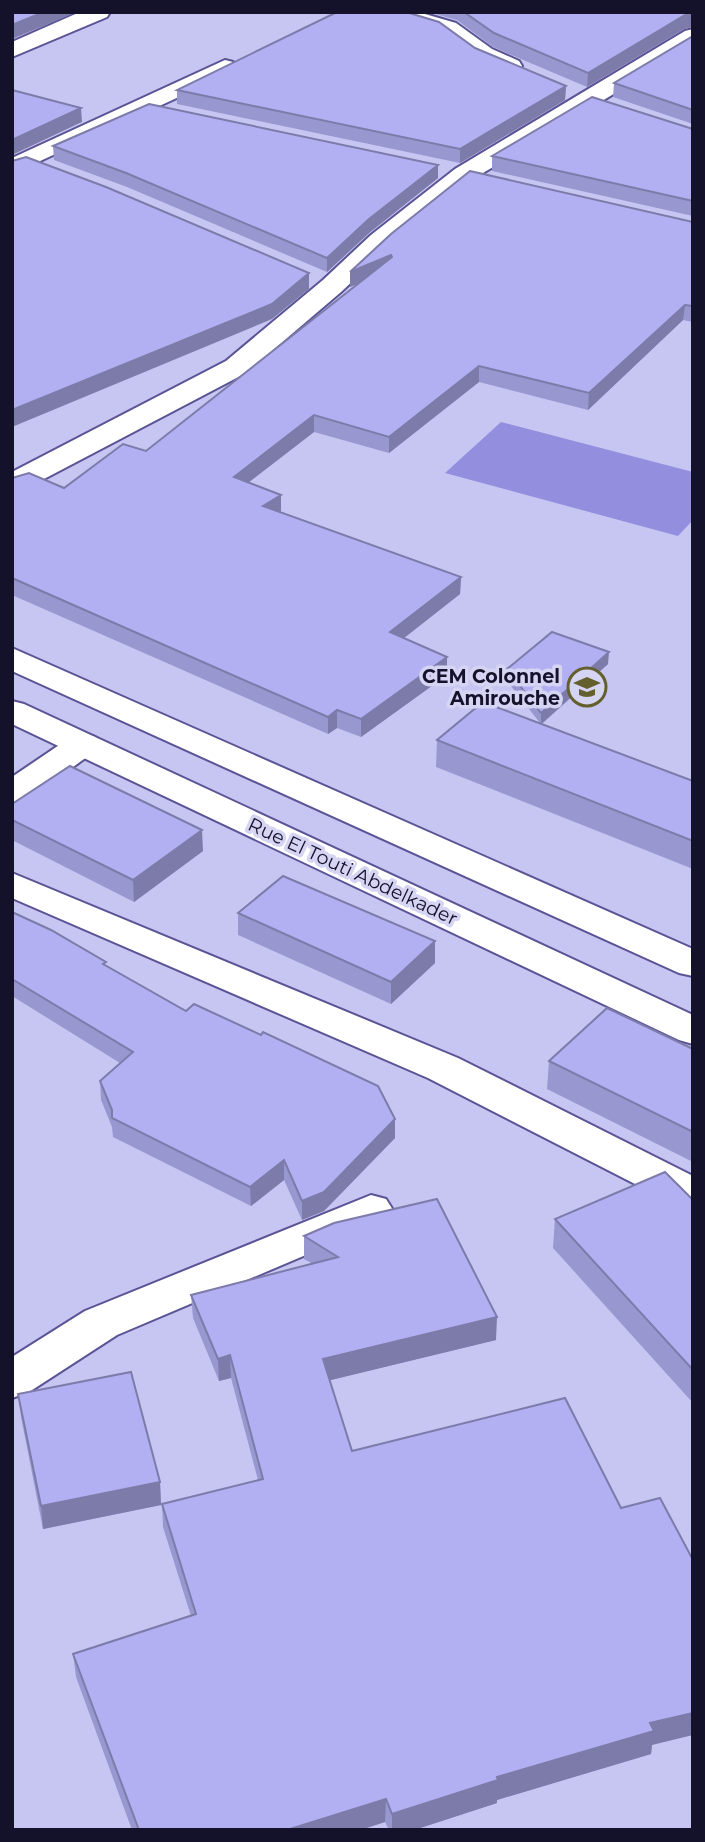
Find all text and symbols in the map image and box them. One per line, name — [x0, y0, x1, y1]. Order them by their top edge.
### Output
place label: CEM Colonnel Amirouche — [422, 665, 560, 710]
school or university icon: CEM Colonnel Amirouche — [566, 666, 608, 708]
street label: Rue El Touti Abdelkader — [244, 813, 461, 930]

